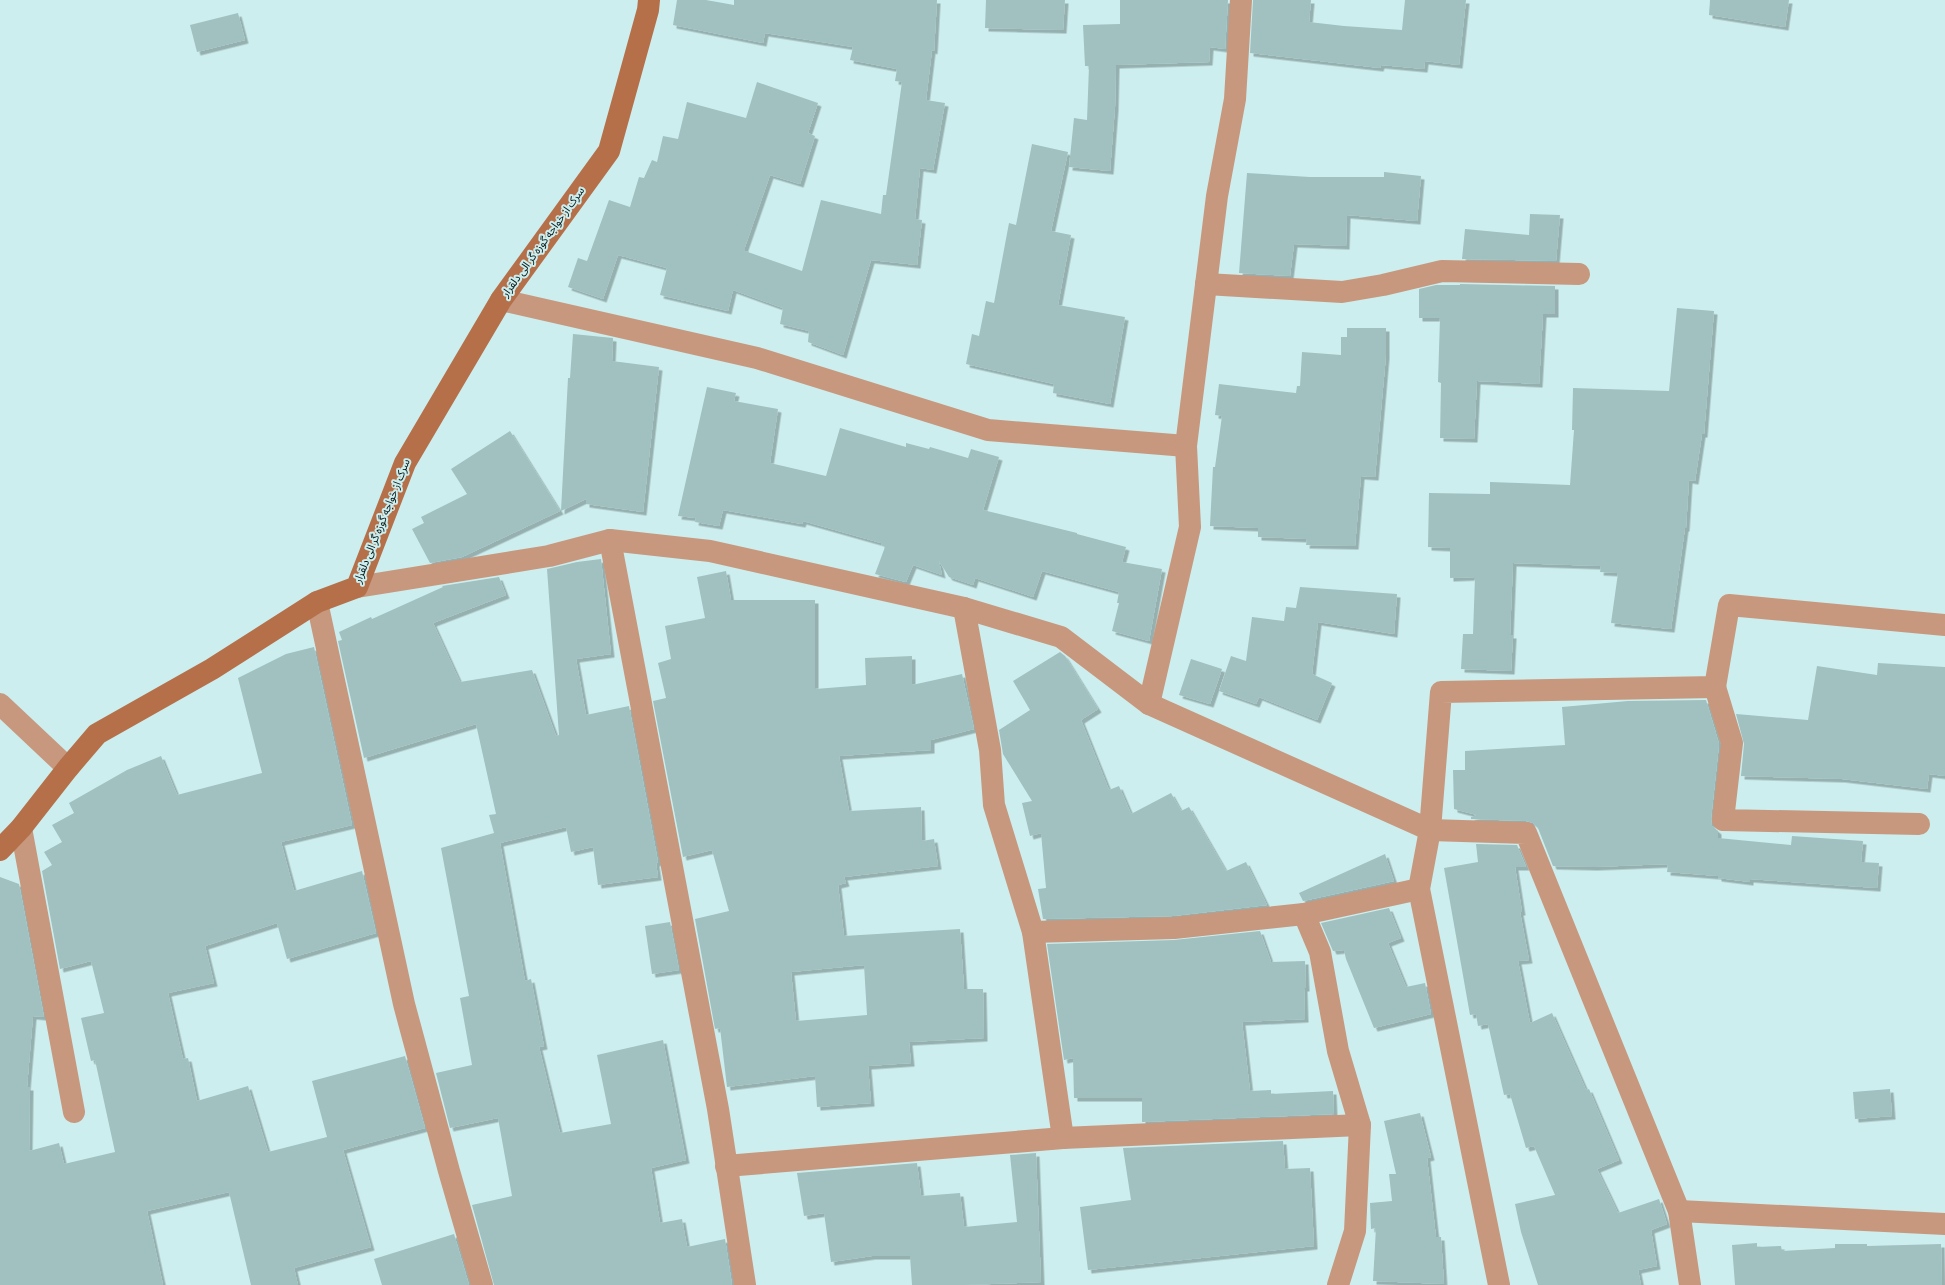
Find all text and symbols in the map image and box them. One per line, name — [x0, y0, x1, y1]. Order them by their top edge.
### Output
street label: سرک از خواجه گوزه گر الی دلقرار — [498, 184, 587, 300]
street label: سرک از خواجه گوزه گر الی دلقرار — [351, 457, 413, 586]

